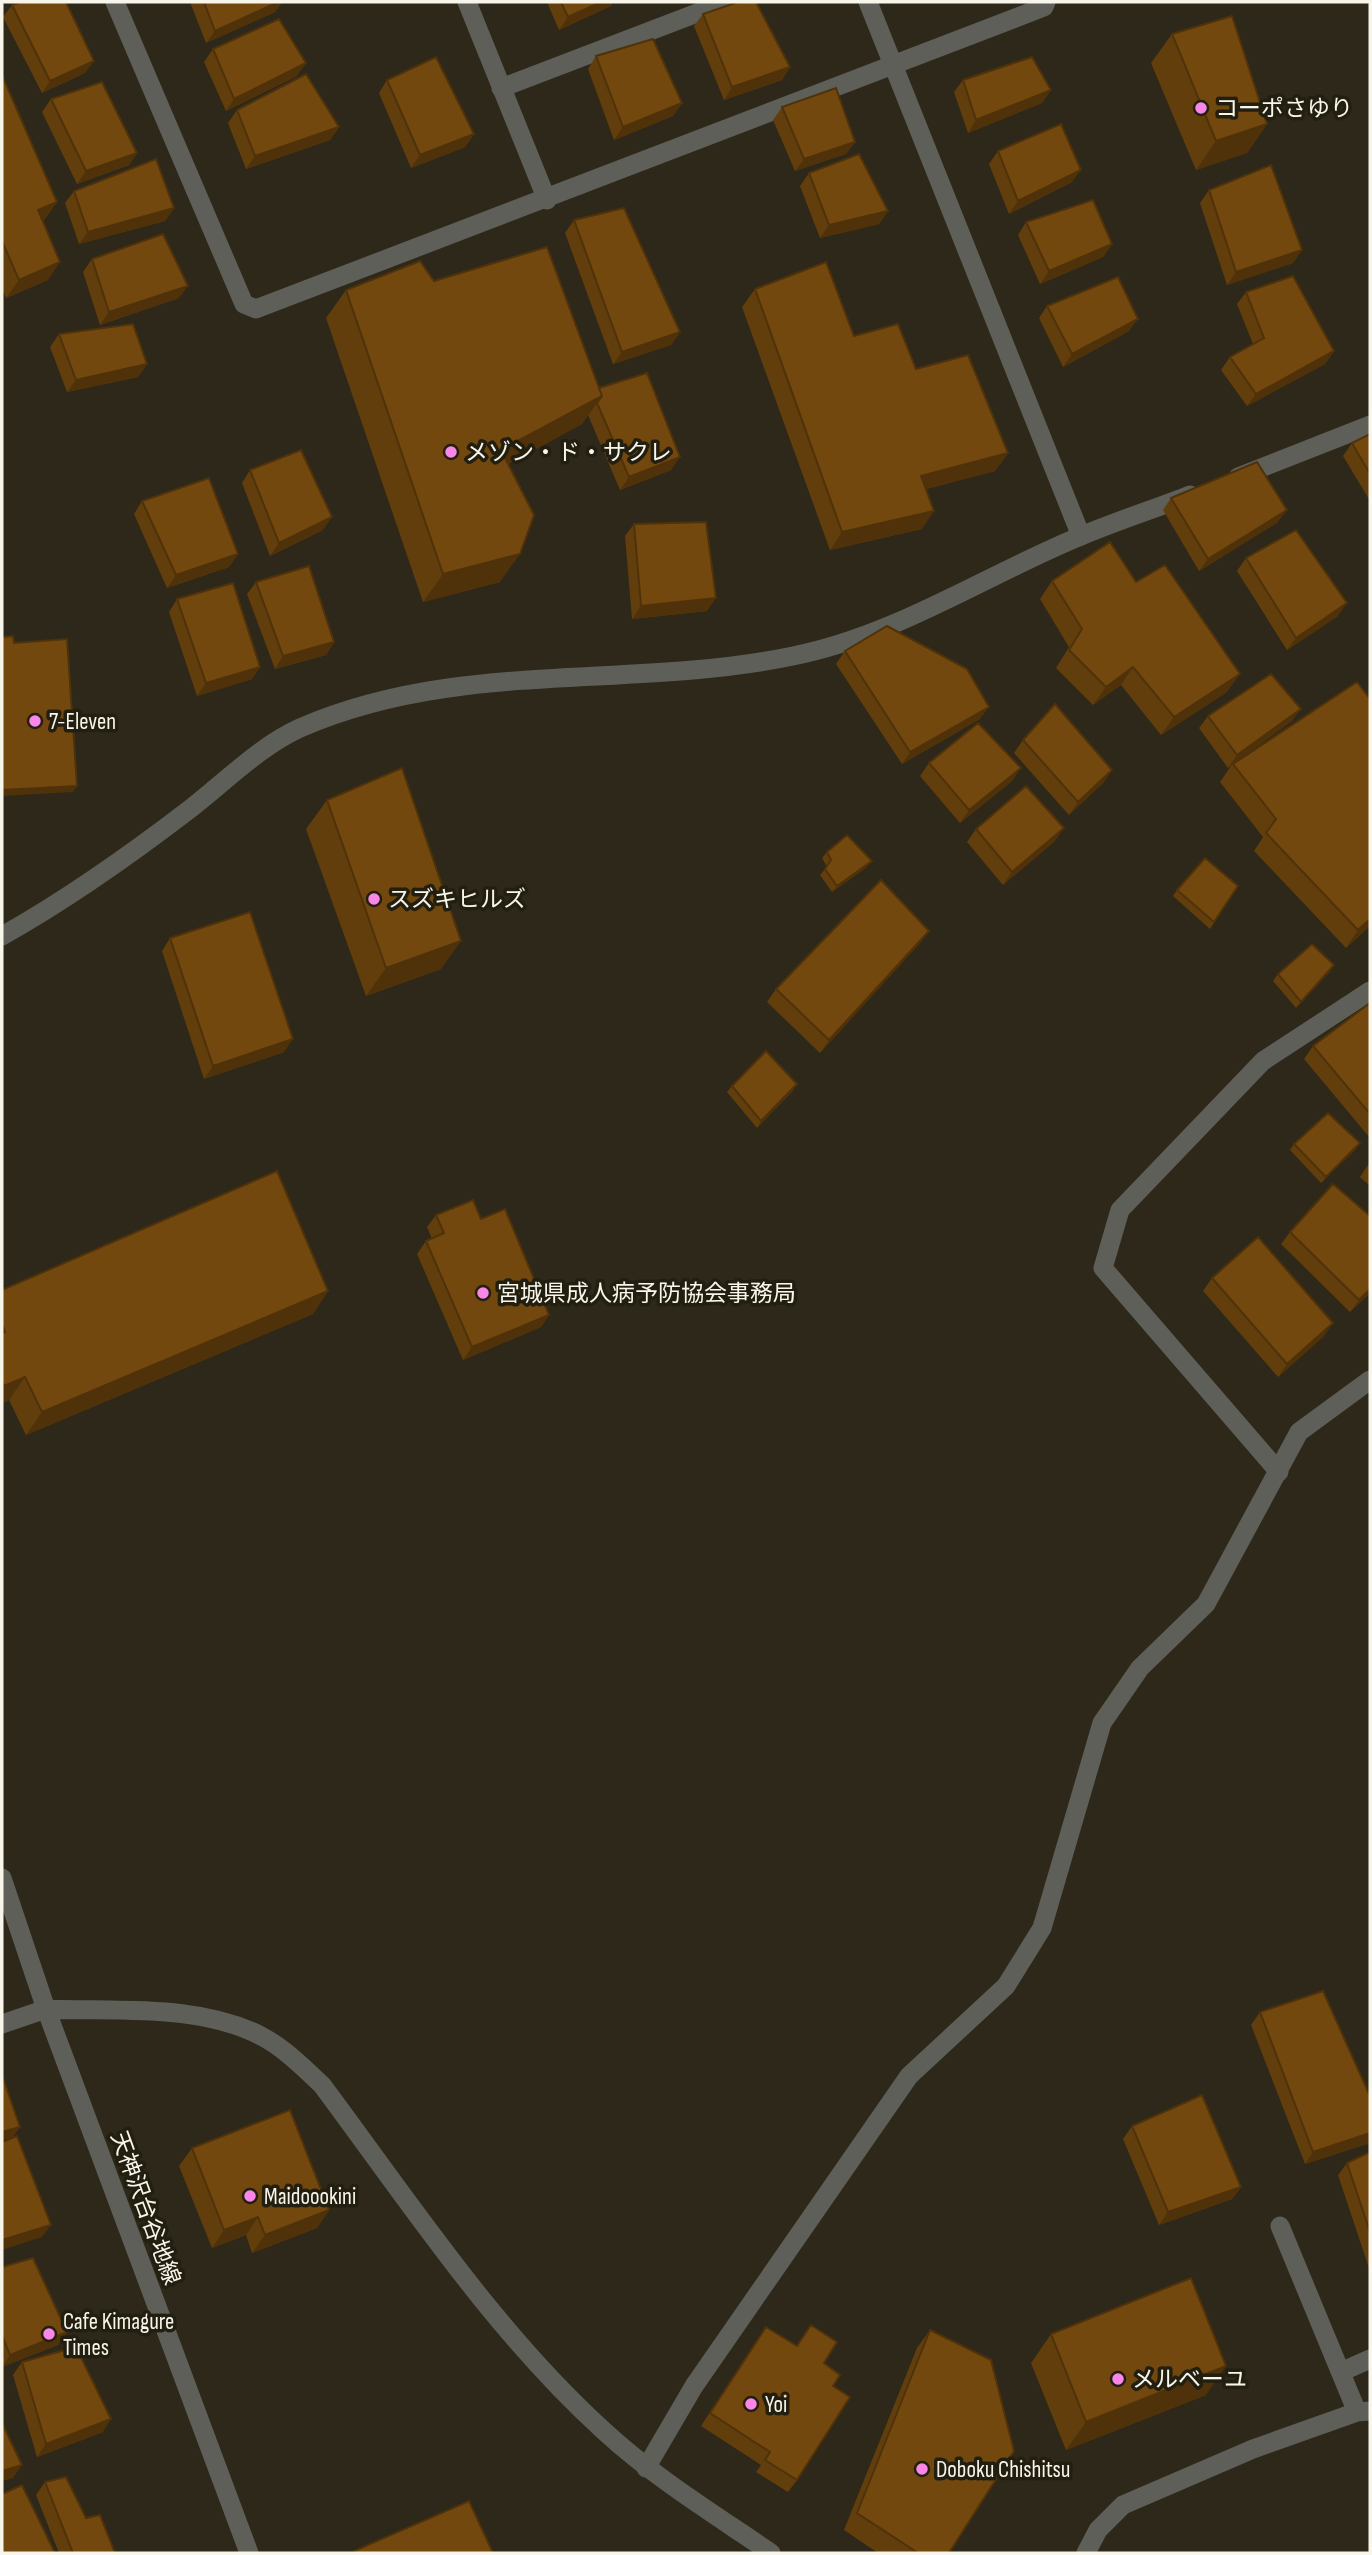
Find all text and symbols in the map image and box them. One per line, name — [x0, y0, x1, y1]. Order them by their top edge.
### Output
place label: コーポさゆり — [1215, 95, 1353, 123]
marker: コーポさゆり — [1193, 100, 1209, 116]
place label: メゾン・ド・サクレ — [465, 439, 672, 467]
marker: メゾン・ド・サクレ — [443, 444, 459, 460]
place label: 7-Eleven — [49, 708, 116, 736]
marker: 7-Eleven — [27, 713, 43, 729]
place label: スズキヒルズ — [388, 886, 526, 914]
marker: スズキヒルズ — [366, 891, 382, 907]
place label: 宮城県成人病予防協会事務局 — [497, 1280, 796, 1308]
marker: 宮城県成人病予防協会事務局 — [475, 1285, 491, 1301]
street label: 天神沢台谷地線 — [104, 2128, 186, 2289]
place label: Maidoookini — [264, 2183, 356, 2211]
marker: Maidoookini — [242, 2188, 258, 2204]
place label: Cafe Kimagure Times — [63, 2308, 174, 2362]
marker: Cafe Kimagure Times — [41, 2326, 57, 2342]
place label: メルベーユ — [1132, 2366, 1247, 2394]
marker: メルベーユ — [1110, 2371, 1126, 2387]
place label: Yoi — [765, 2391, 787, 2419]
marker: Yoi — [743, 2396, 759, 2412]
place label: Doboku Chishitsu — [936, 2456, 1070, 2484]
marker: Doboku Chishitsu — [914, 2461, 930, 2477]

